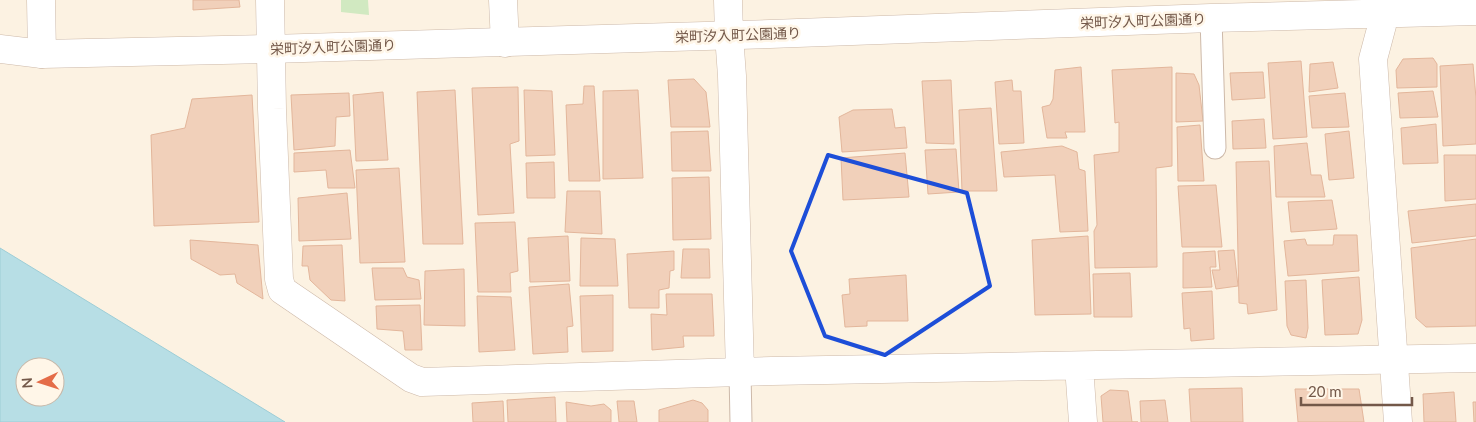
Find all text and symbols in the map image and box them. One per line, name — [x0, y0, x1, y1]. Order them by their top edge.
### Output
street label: 栄町汐入町公園通り — [1080, 10, 1206, 31]
street label: 栄町汐入町公園通り — [675, 24, 801, 45]
street label: 栄町汐入町公園通り — [270, 36, 396, 57]
north arrow — [15, 357, 65, 407]
scale bar — [1301, 374, 1412, 406]
text: N — [18, 377, 35, 389]
text: 20 m — [1308, 382, 1342, 400]

